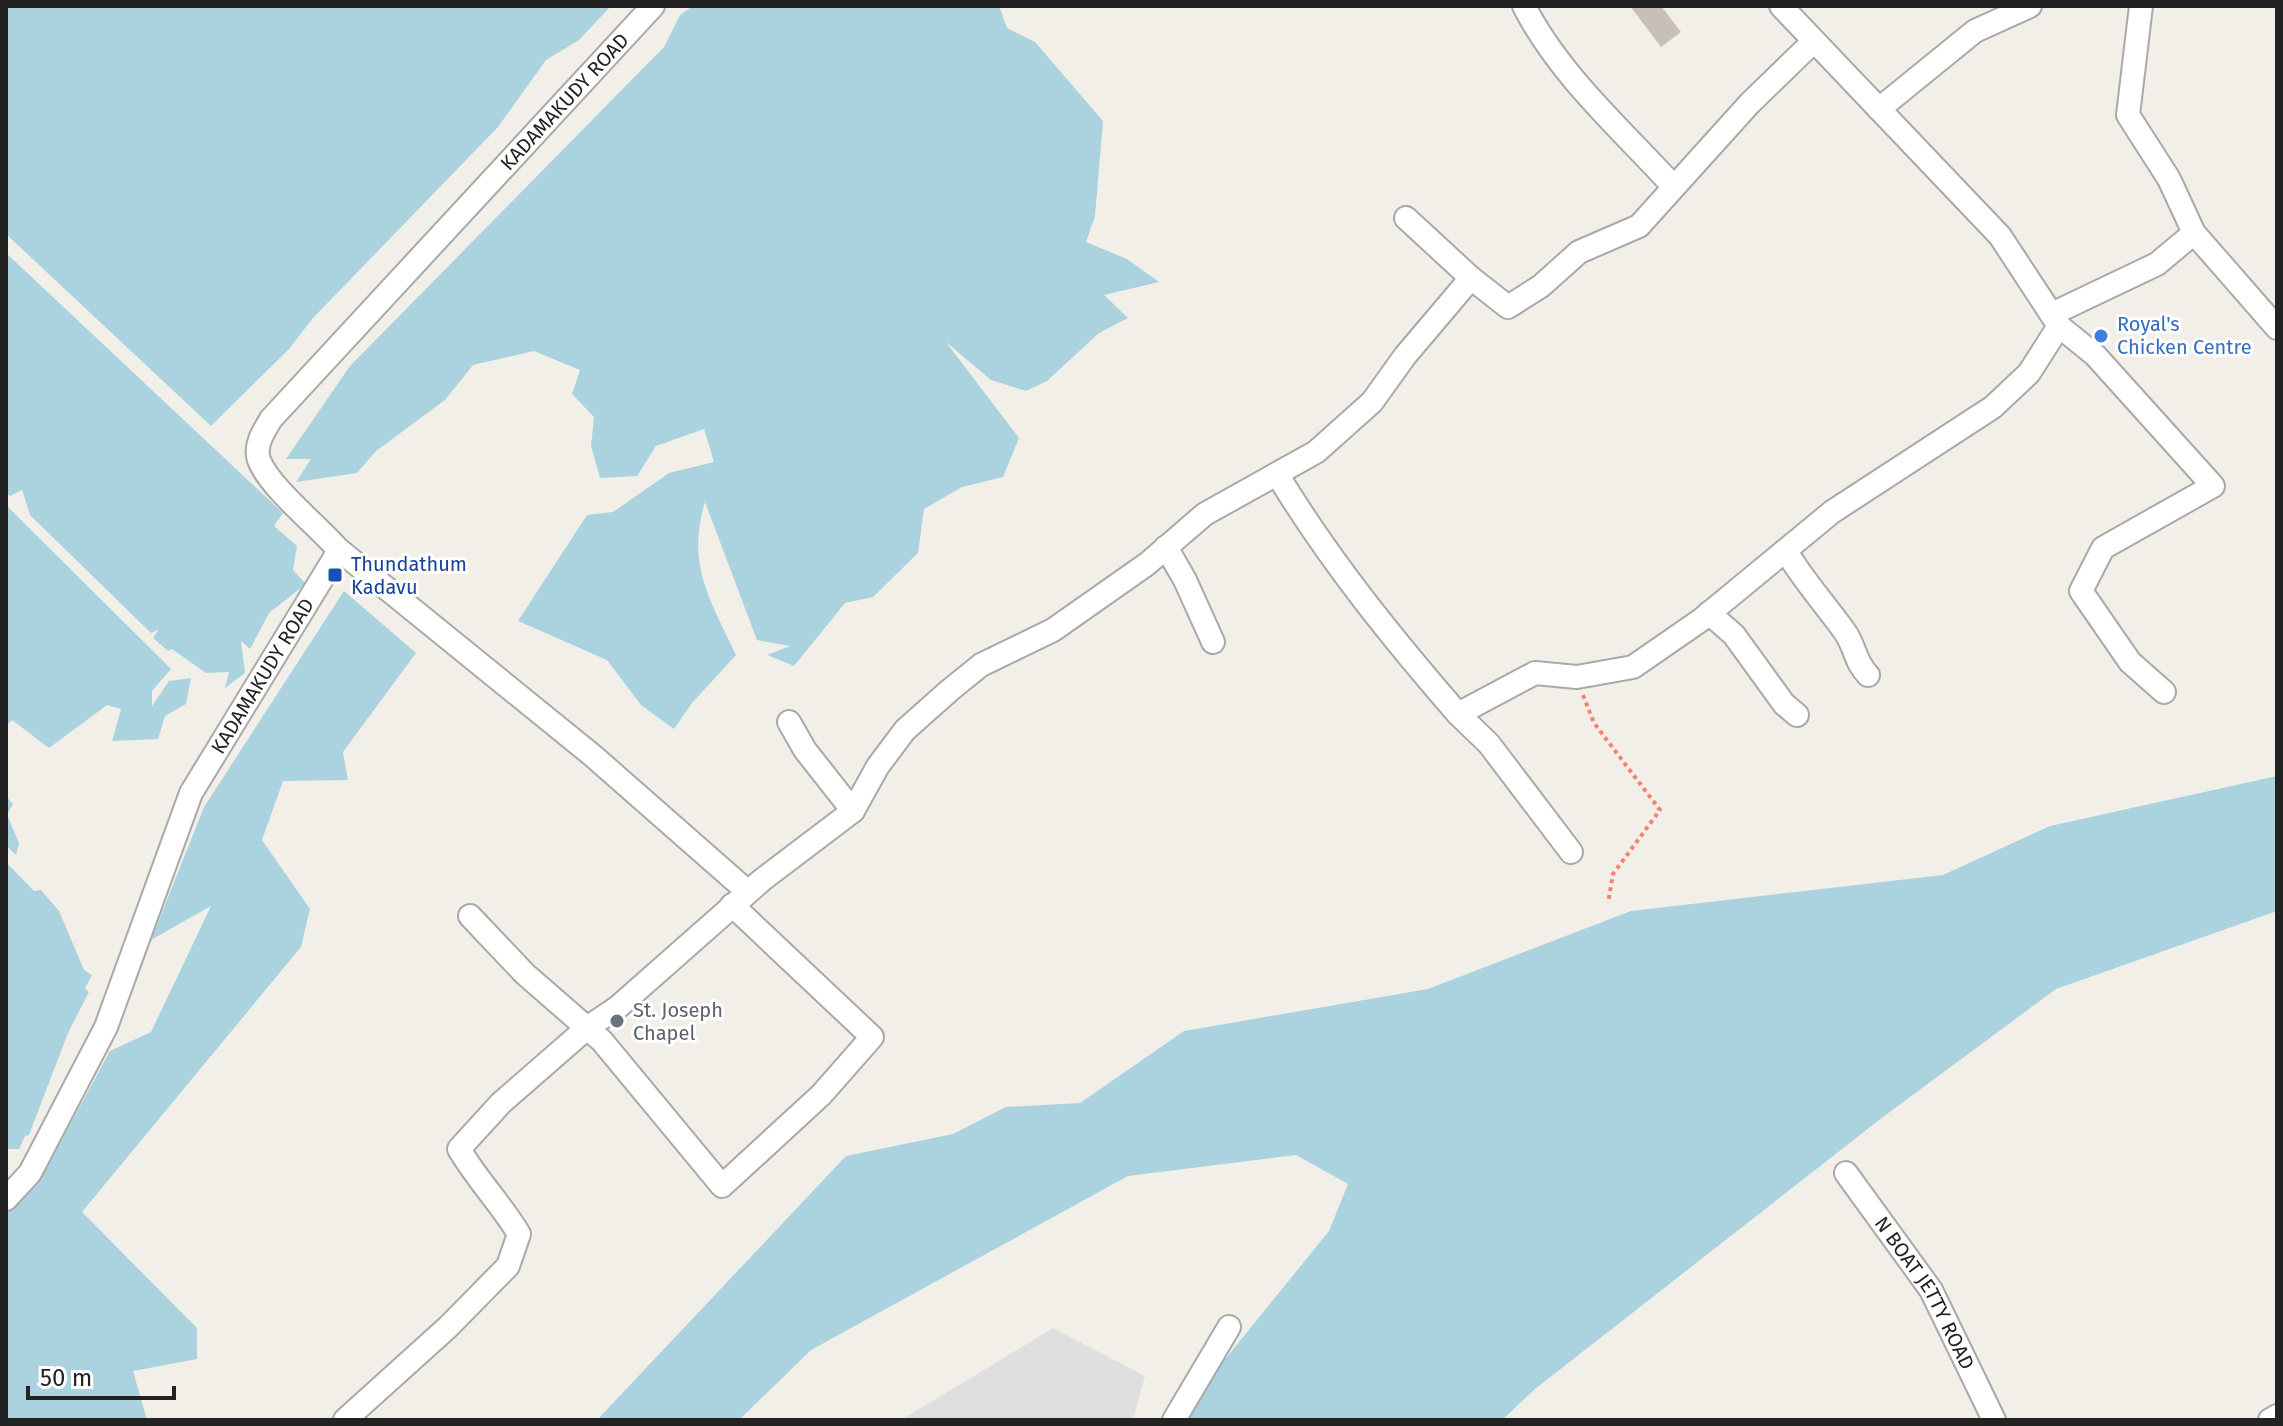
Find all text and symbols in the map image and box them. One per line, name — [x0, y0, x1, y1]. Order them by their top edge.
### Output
street label: KADAMAKUDY ROAD — [495, 28, 634, 175]
place label: Royal's Chicken Centre — [2117, 312, 2252, 359]
marker: Royal's Chicken Centre — [2092, 327, 2110, 345]
place label: Thundathum Kadavu — [351, 552, 467, 599]
marker: Thundathum Kadavu — [326, 566, 344, 584]
street label: KADAMAKUDY ROAD — [206, 594, 319, 758]
place label: St. Joseph Chapel — [633, 998, 723, 1045]
marker: St. Joseph Chapel — [608, 1012, 626, 1030]
street label: N BOAT JETTY ROAD — [1870, 1212, 1980, 1373]
scale bar — [28, 1350, 174, 1400]
text: 50 m — [40, 1364, 92, 1392]

